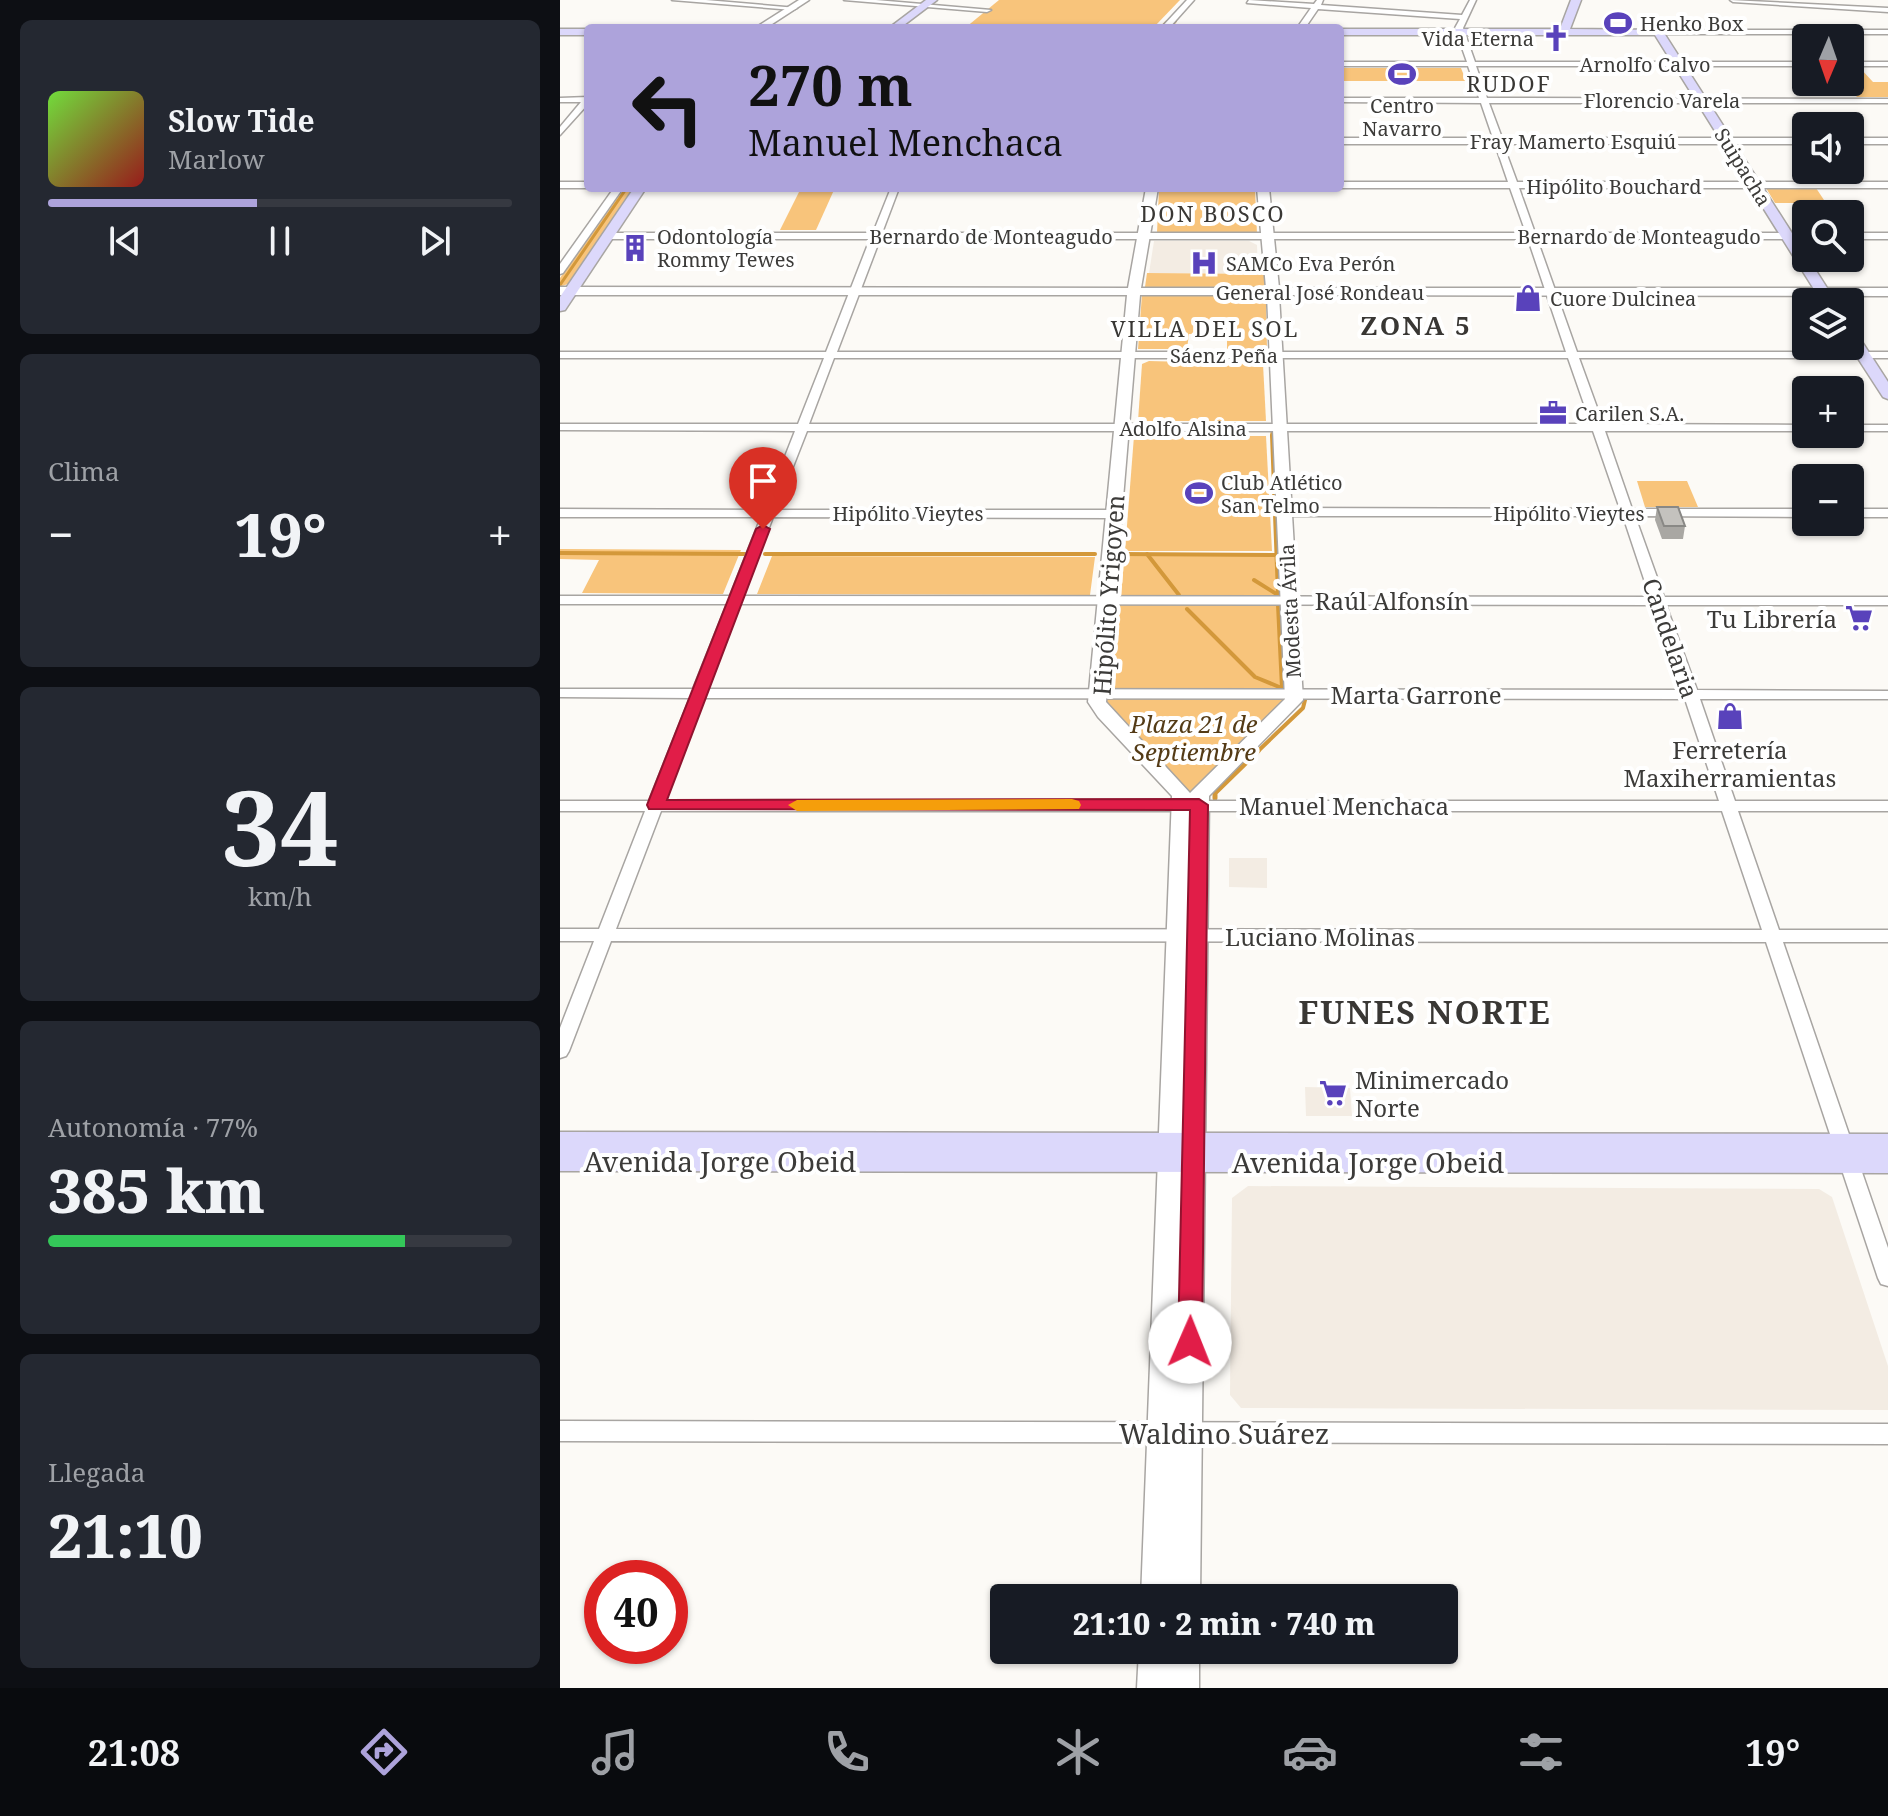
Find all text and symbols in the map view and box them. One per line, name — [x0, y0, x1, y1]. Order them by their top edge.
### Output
sports icon: Henko Box — [1603, 8, 1633, 38]
place label: Henko Box — [1640, 10, 1744, 37]
church icon: Vida Eterna — [1541, 23, 1571, 53]
north arrow — [1792, 24, 1864, 96]
map controls — [1792, 24, 1864, 536]
place label: Vida Eterna — [1422, 25, 1534, 52]
text: 270 m — [748, 46, 913, 122]
street label: Arnolfo Calvo — [1579, 51, 1711, 78]
icon: left — [616, 56, 720, 160]
sports icon: Centro Navarro — [1387, 59, 1417, 89]
district label: RUDOF — [1466, 68, 1552, 98]
street label: Florencio Varela — [1584, 87, 1740, 114]
place label: Centro Navarro — [1362, 92, 1442, 142]
text: Slow Tide — [168, 100, 315, 141]
button: sound — [1792, 112, 1864, 184]
text: Manuel Menchaca — [748, 118, 1063, 167]
street label: Suipacha — [1708, 123, 1778, 211]
street label: Fray Mamerto Esquiú — [1470, 128, 1677, 155]
text: Marlow — [168, 141, 265, 177]
street label: Hipólito Bouchard — [1526, 173, 1702, 200]
district label: DON BOSCO — [1140, 198, 1286, 228]
button: search — [1792, 200, 1864, 272]
icon: previous — [103, 219, 147, 263]
icon: pause — [258, 219, 302, 263]
icon: next — [413, 219, 457, 263]
place label: Odontología Rommy Tewes — [657, 223, 794, 273]
street label: Bernardo de Monteagudo — [869, 223, 1113, 250]
street label: Bernardo de Monteagudo — [1517, 223, 1761, 250]
building icon: Odontología Rommy Tewes — [620, 233, 650, 263]
hospital icon: SAMCo Eva Perón — [1189, 248, 1219, 278]
place label: SAMCo Eva Perón — [1226, 250, 1396, 277]
street label: General José Rondeau — [1216, 279, 1424, 306]
shop icon: Cuore Dulcinea — [1513, 283, 1543, 313]
place label: Cuore Dulcinea — [1550, 285, 1696, 312]
button: layers — [1792, 288, 1864, 360]
district label: ZONA 5 — [1360, 307, 1472, 343]
district label: VILLA DEL SOL — [1111, 313, 1299, 343]
street label: Sáenz Peña — [1170, 342, 1278, 369]
button: + — [1792, 376, 1864, 448]
office icon: Carilen S.A. — [1538, 398, 1568, 428]
place label: Carilen S.A. — [1575, 400, 1684, 427]
street label: Adolfo Alsina — [1119, 415, 1247, 442]
pin — [729, 447, 797, 529]
text: Clima — [48, 453, 120, 489]
icon: arrive — [741, 459, 785, 503]
button: − — [1792, 464, 1864, 536]
place label: Club Atlético San Telmo — [1221, 469, 1343, 519]
sports icon: Club Atlético San Telmo — [1184, 478, 1214, 508]
text: 19° — [234, 493, 326, 575]
street label: Hipólito Yrigoyen — [1085, 494, 1131, 696]
street label: Hipólito Vieytes — [832, 500, 984, 527]
street label: Hipólito Vieytes — [1493, 500, 1645, 527]
text: − — [48, 504, 73, 564]
text: + — [487, 504, 512, 564]
street label: Modesta Ávila — [1273, 543, 1307, 679]
street label: Candelaria — [1635, 574, 1707, 702]
street label: Raúl Alfonsín — [1315, 584, 1469, 617]
place label: Tu Librería — [1707, 602, 1837, 635]
supermarket icon: Tu Librería — [1844, 603, 1874, 633]
street label: Marta Garrone — [1331, 678, 1501, 711]
shop icon: Ferretería Maxiherramientas — [1715, 701, 1745, 731]
park label: Plaza 21 de Septiembre — [1129, 707, 1258, 768]
place label: Ferretería Maxiherramientas — [1624, 733, 1836, 794]
text: 34 — [221, 755, 339, 896]
street label: Manuel Menchaca — [1239, 789, 1449, 822]
text: km/h — [248, 878, 312, 914]
street label: Luciano Molinas — [1225, 920, 1415, 953]
district label: FUNES NORTE — [1298, 990, 1552, 1033]
place label: Minimercado Norte — [1355, 1063, 1509, 1124]
supermarket icon: Minimercado Norte — [1318, 1078, 1348, 1108]
text: Autonomía · 77% — [48, 1109, 258, 1145]
street label: Avenida Jorge Obeid — [584, 1142, 856, 1180]
street label: Avenida Jorge Obeid — [1232, 1143, 1504, 1181]
text: 385 km — [48, 1149, 265, 1231]
position arrow — [1148, 1300, 1232, 1384]
street label: Waldino Suárez — [1119, 1414, 1329, 1452]
text: Llegada — [48, 1454, 145, 1490]
text: 21:10 — [48, 1494, 203, 1576]
speed limit sign: 40 — [584, 1560, 688, 1664]
text: 21:10 · 2 min · 740 m — [1073, 1603, 1375, 1644]
icon: directions — [356, 1724, 412, 1780]
icon: music — [587, 1724, 643, 1780]
icon: phone — [819, 1724, 875, 1780]
icon: climate — [1050, 1724, 1106, 1780]
icon: car — [1282, 1724, 1338, 1780]
icon: filters — [1513, 1724, 1569, 1780]
text: 21:08 — [88, 1728, 180, 1777]
text: 19° — [1745, 1728, 1800, 1777]

